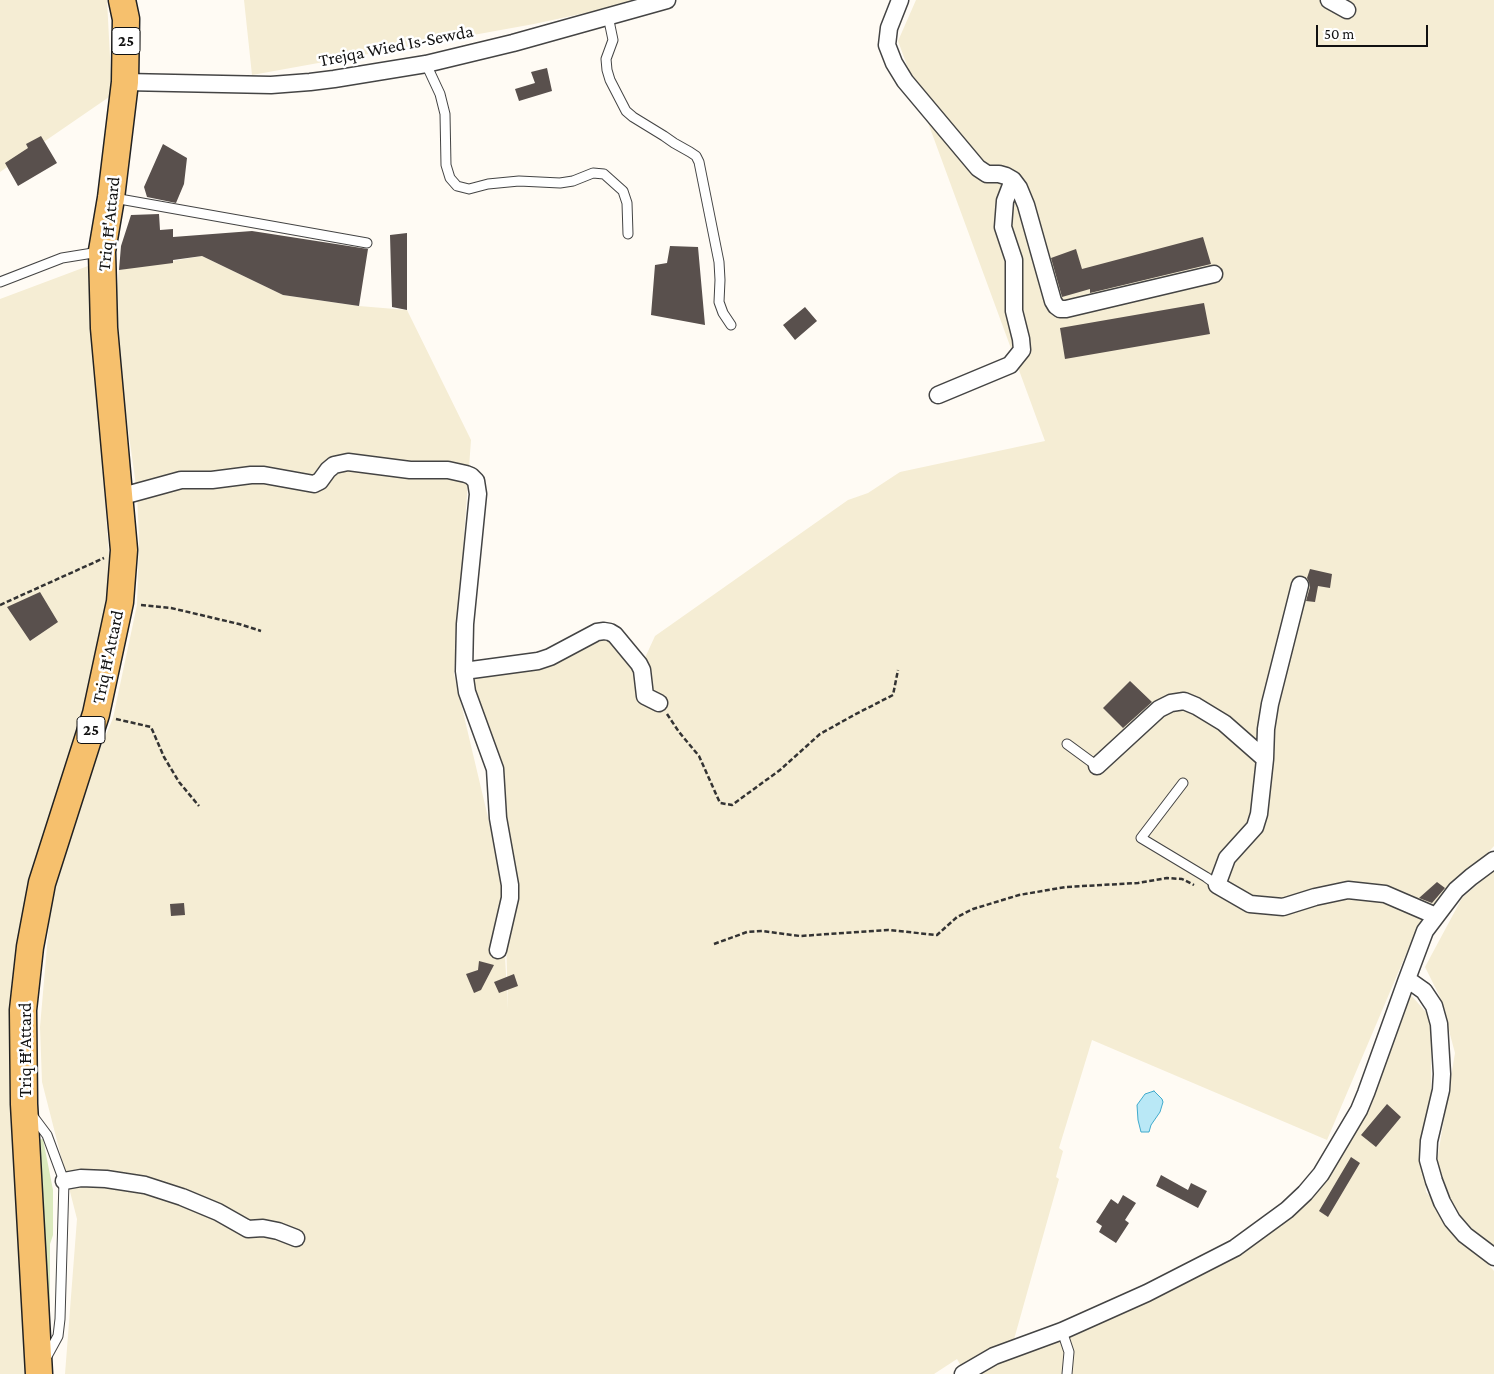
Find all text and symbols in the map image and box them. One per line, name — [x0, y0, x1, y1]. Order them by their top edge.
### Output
scale bar — [1319, 15, 1432, 47]
street label: Trejqa Wied Is-Sewda — [317, 20, 475, 72]
text: 50 m — [1324, 26, 1354, 42]
road number: 25 — [112, 27, 140, 54]
street label: Triq Ħ'Attard — [93, 176, 125, 272]
street label: Triq Ħ'Attard — [88, 608, 128, 706]
road number: 25 — [77, 716, 105, 744]
street label: Triq Ħ'Attard — [14, 1002, 36, 1098]

